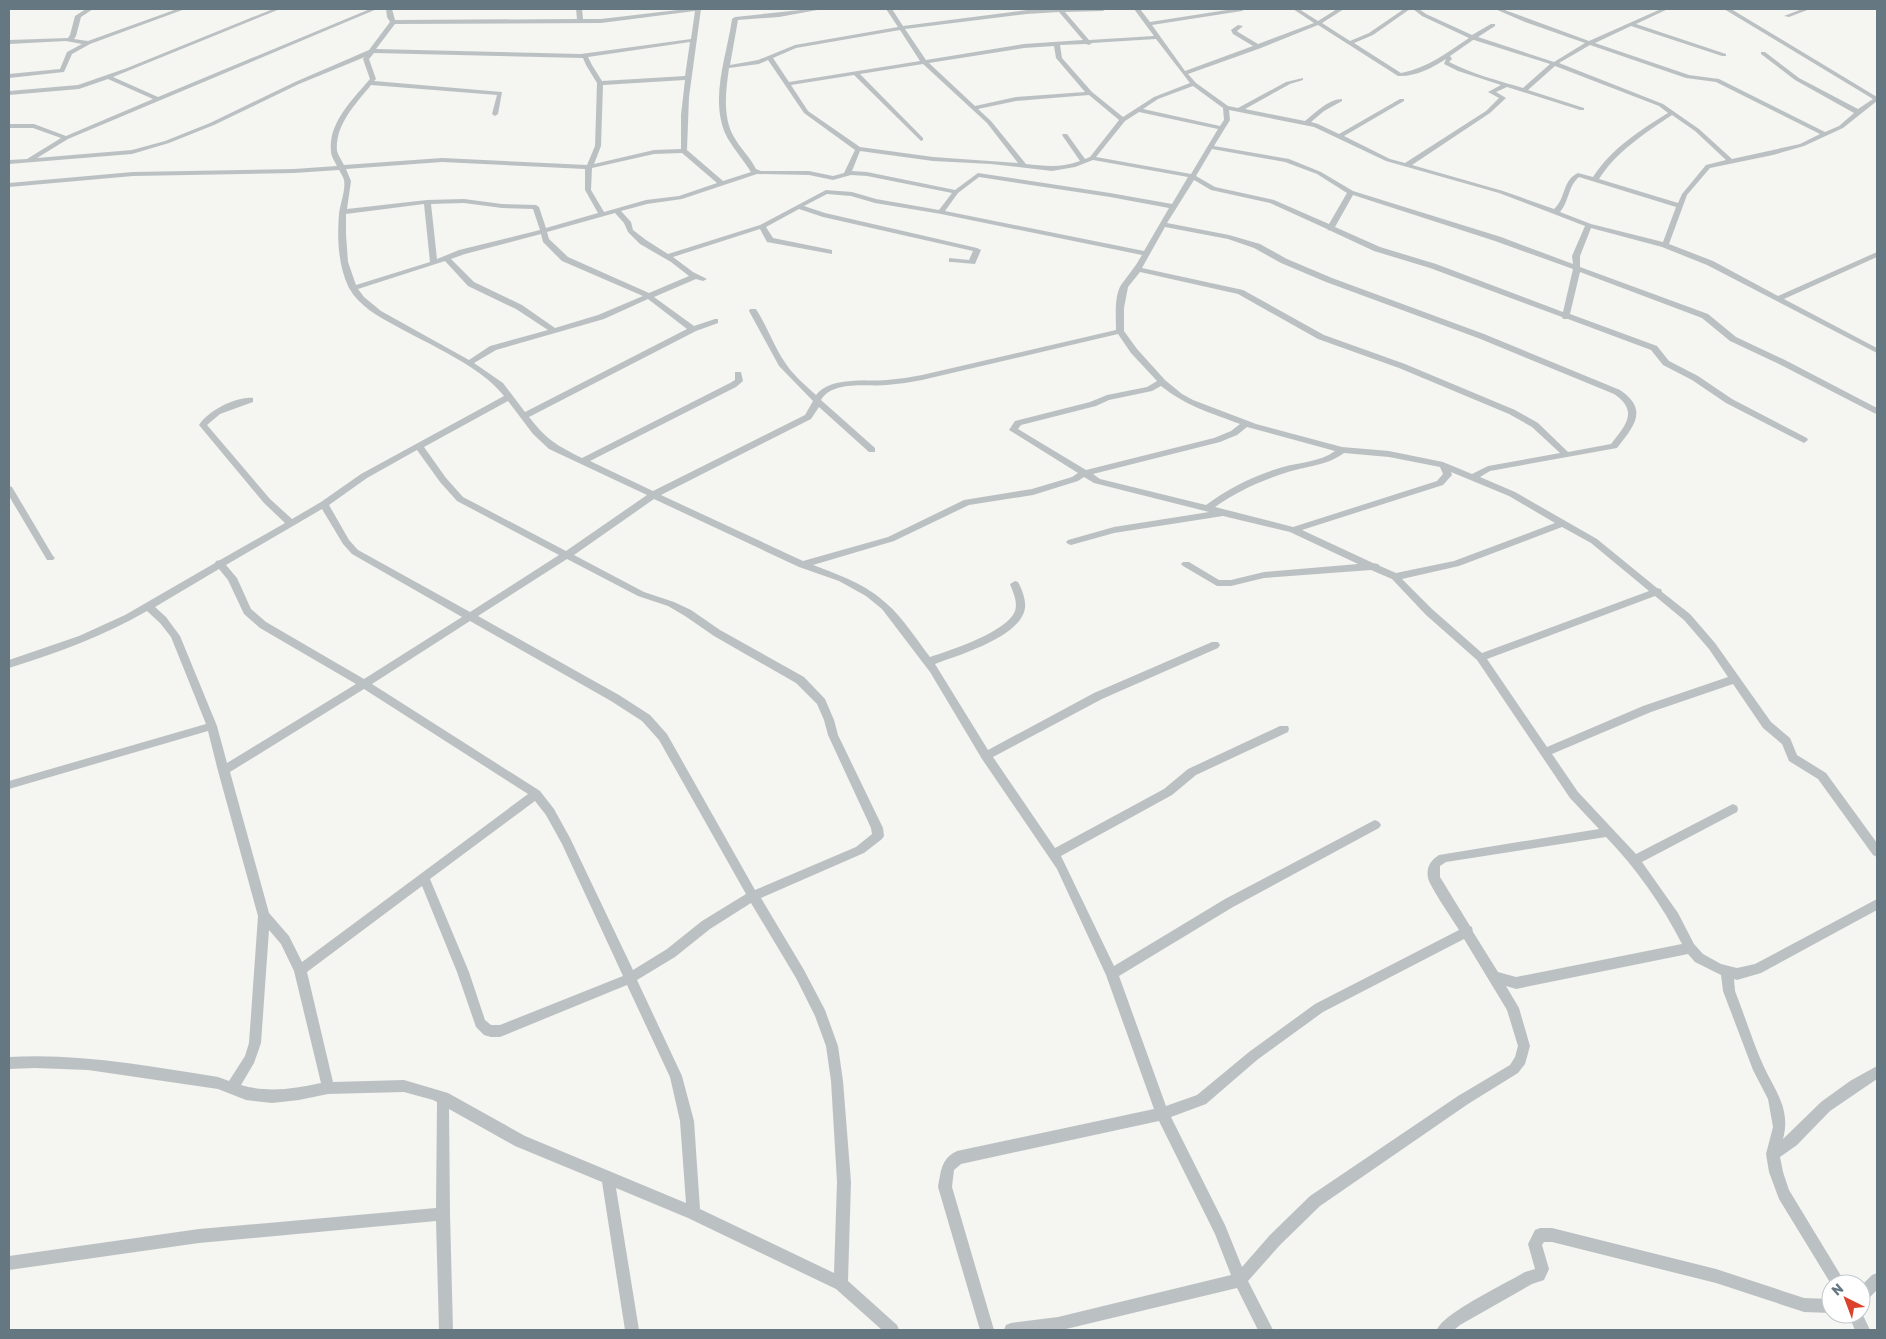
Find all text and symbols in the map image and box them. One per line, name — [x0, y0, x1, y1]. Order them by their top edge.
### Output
north arrow — [1821, 1274, 1871, 1324]
text: N — [1828, 1280, 1847, 1299]

